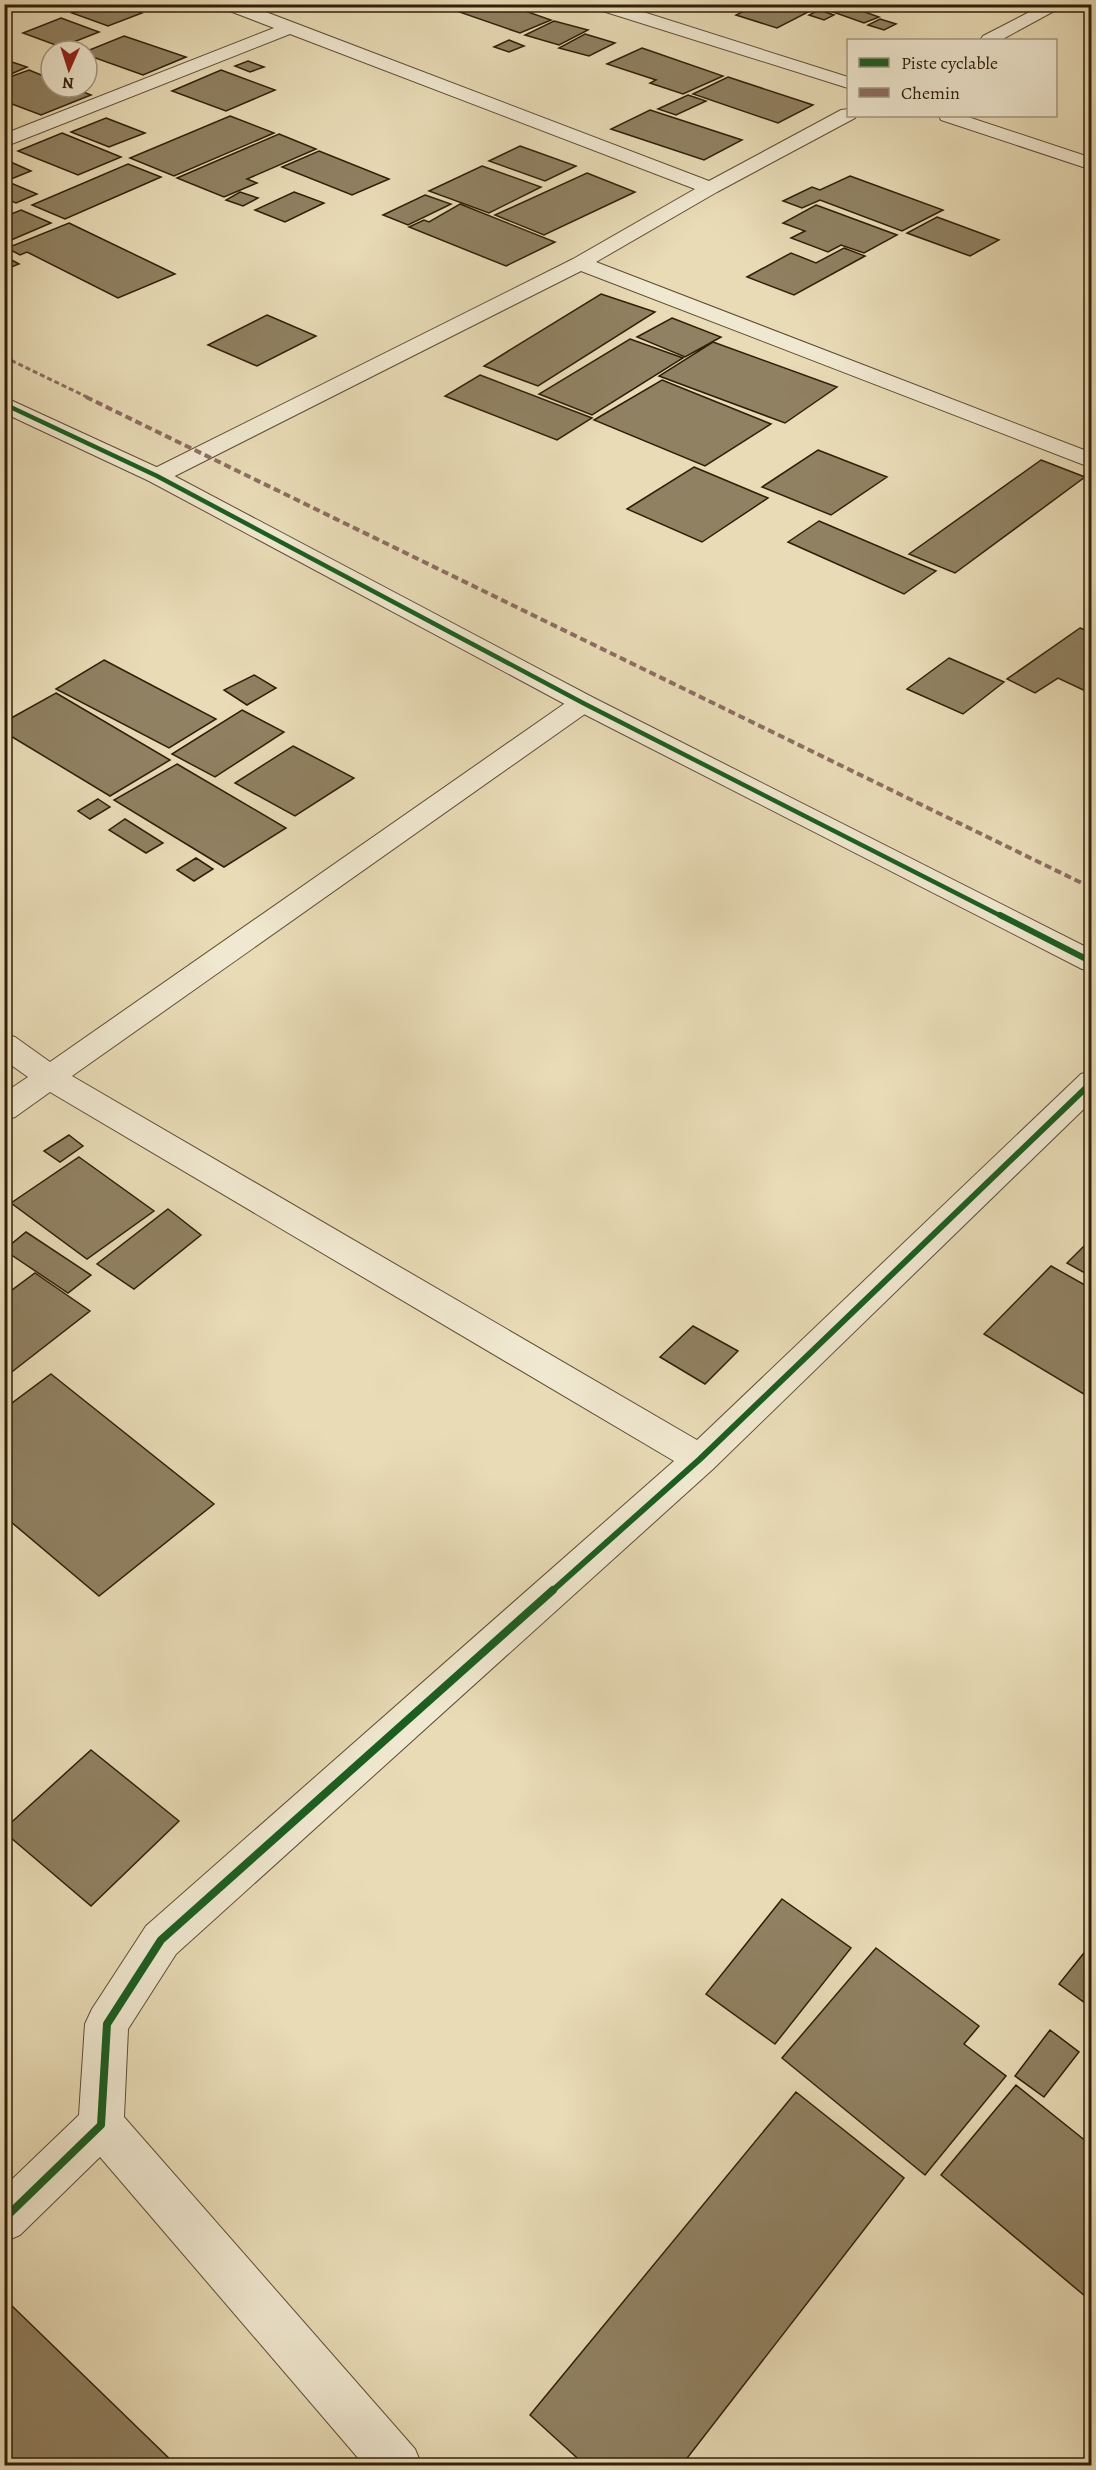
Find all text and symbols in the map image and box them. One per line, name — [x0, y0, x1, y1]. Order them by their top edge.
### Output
north arrow — [39, 39, 99, 99]
legend — [847, 39, 1057, 117]
text: Piste cyclable — [901, 51, 998, 75]
text: N — [62, 72, 75, 94]
text: Chemin — [901, 81, 960, 105]

